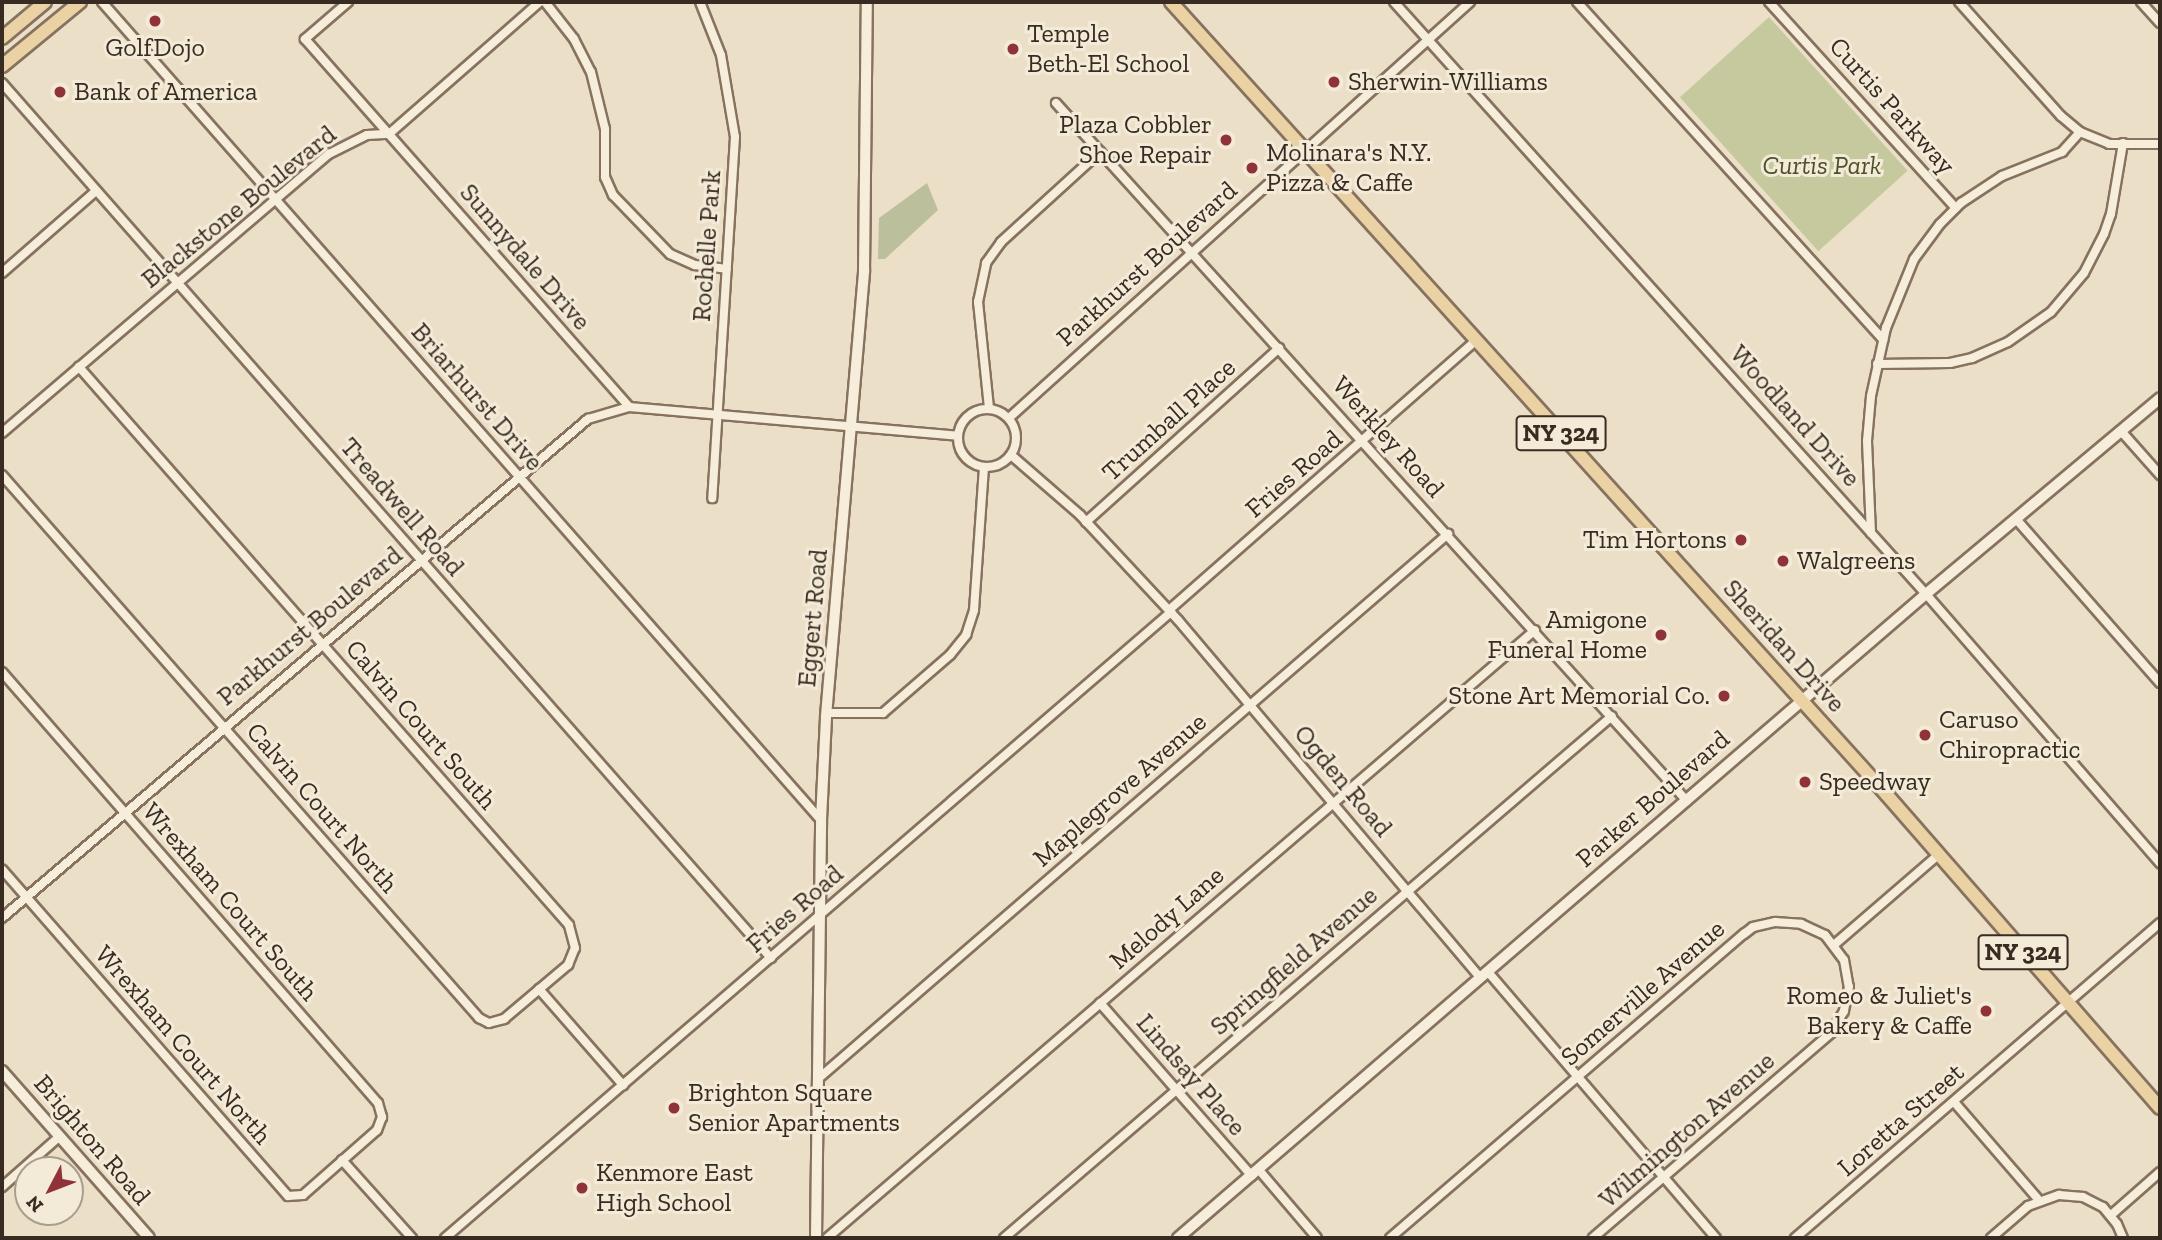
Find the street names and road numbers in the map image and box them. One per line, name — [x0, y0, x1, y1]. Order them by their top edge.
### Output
street label: Curtis Parkway — [1822, 31, 1962, 181]
street label: Blackstone Boulevard — [135, 119, 343, 295]
street label: Rochelle Park — [686, 169, 728, 323]
street label: Parkhurst Boulevard — [1050, 175, 1244, 353]
street label: Sunnydale Drive — [453, 177, 597, 337]
street label: Briarhurst Drive — [404, 317, 550, 477]
street label: Woodland Drive — [1723, 339, 1867, 493]
street label: Trumball Place — [1096, 352, 1242, 488]
street label: Werkley Road — [1325, 370, 1451, 504]
road number: NY 324 — [1514, 412, 1608, 453]
street label: Fries Road — [1239, 423, 1349, 525]
street label: Treadwell Road — [333, 431, 471, 583]
street label: Parkhurst Boulevard — [211, 540, 409, 712]
street label: Eggert Road — [791, 548, 835, 688]
street label: Sheridan Drive — [1716, 573, 1852, 719]
street label: Calvin Court South — [339, 634, 503, 816]
street label: Maplegrove Avenue — [1027, 706, 1213, 874]
street label: Calvin Court North — [240, 716, 404, 900]
street label: Ogden Road — [1287, 719, 1399, 843]
street label: Parker Boulevard — [1570, 724, 1736, 874]
street label: Wrexham Court South — [135, 797, 325, 1007]
street label: Fries Road — [740, 858, 850, 960]
street label: Melody Lane — [1103, 860, 1231, 976]
street label: Springfield Avenue — [1204, 880, 1384, 1042]
street label: Somerville Avenue — [1554, 913, 1732, 1073]
road number: NY 324 — [1976, 932, 2070, 972]
street label: Wrexham Court North — [88, 939, 278, 1151]
street label: Lindsay Place — [1129, 1007, 1253, 1143]
street label: Wilmington Avenue — [1593, 1045, 1781, 1215]
street label: Loretta Street — [1832, 1057, 1970, 1183]
street label: Brighton Road — [27, 1068, 157, 1212]

